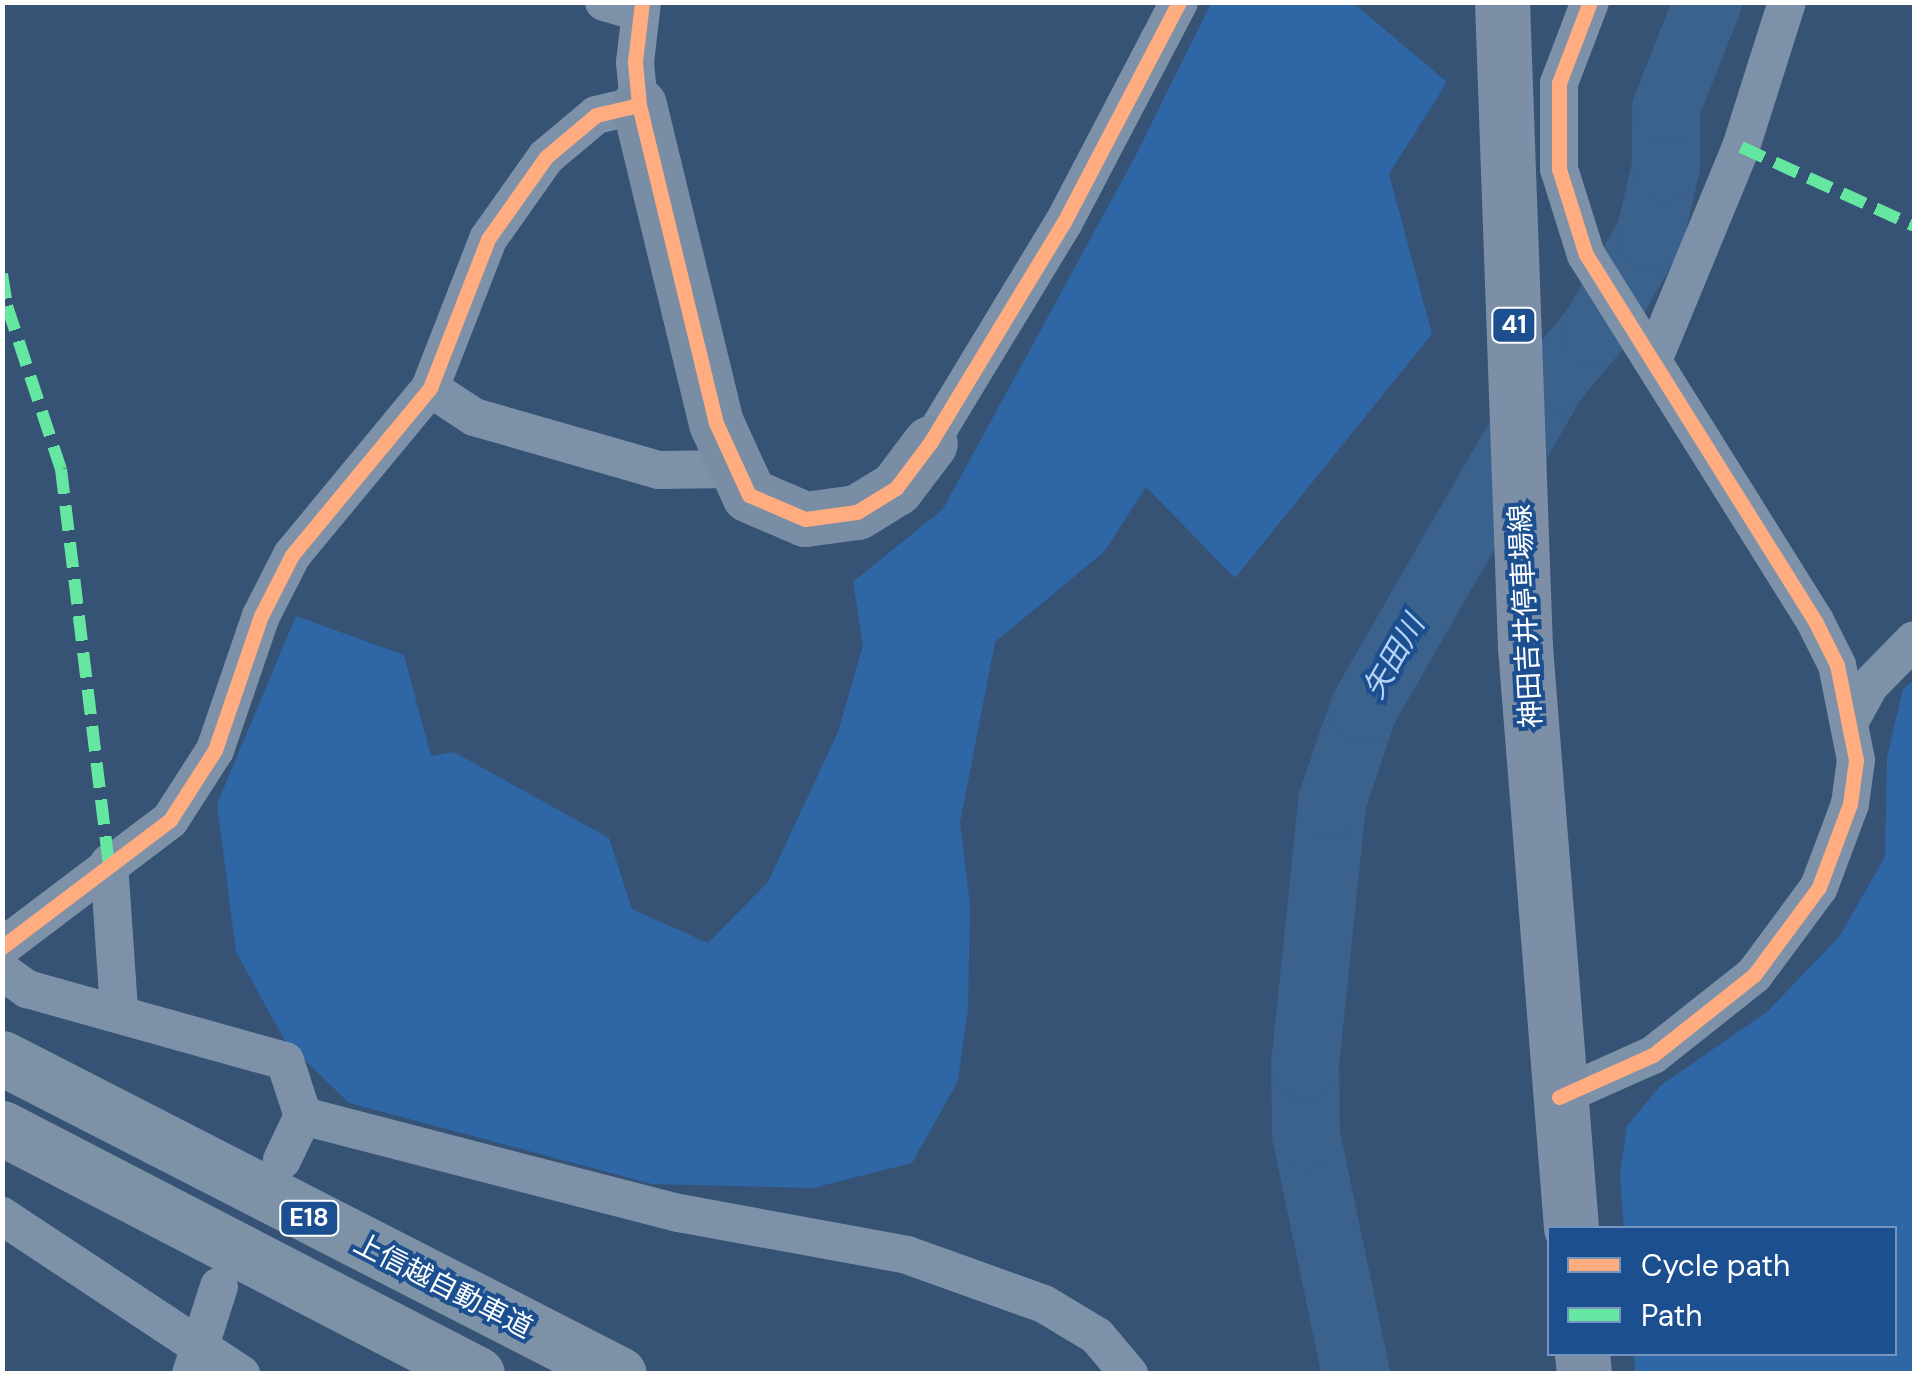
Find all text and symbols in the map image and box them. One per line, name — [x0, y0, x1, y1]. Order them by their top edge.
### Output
road number: 41 — [1489, 305, 1539, 345]
street label: 神田吉井停車場線 — [1503, 503, 1549, 729]
water label: 矢田川 — [1356, 609, 1432, 705]
road number: E18 — [279, 1198, 339, 1238]
legend — [1547, 1226, 1897, 1356]
street label: 上信越自動車道 — [348, 1227, 538, 1345]
text: Cycle path — [1641, 1246, 1790, 1285]
text: Path — [1641, 1296, 1703, 1335]

